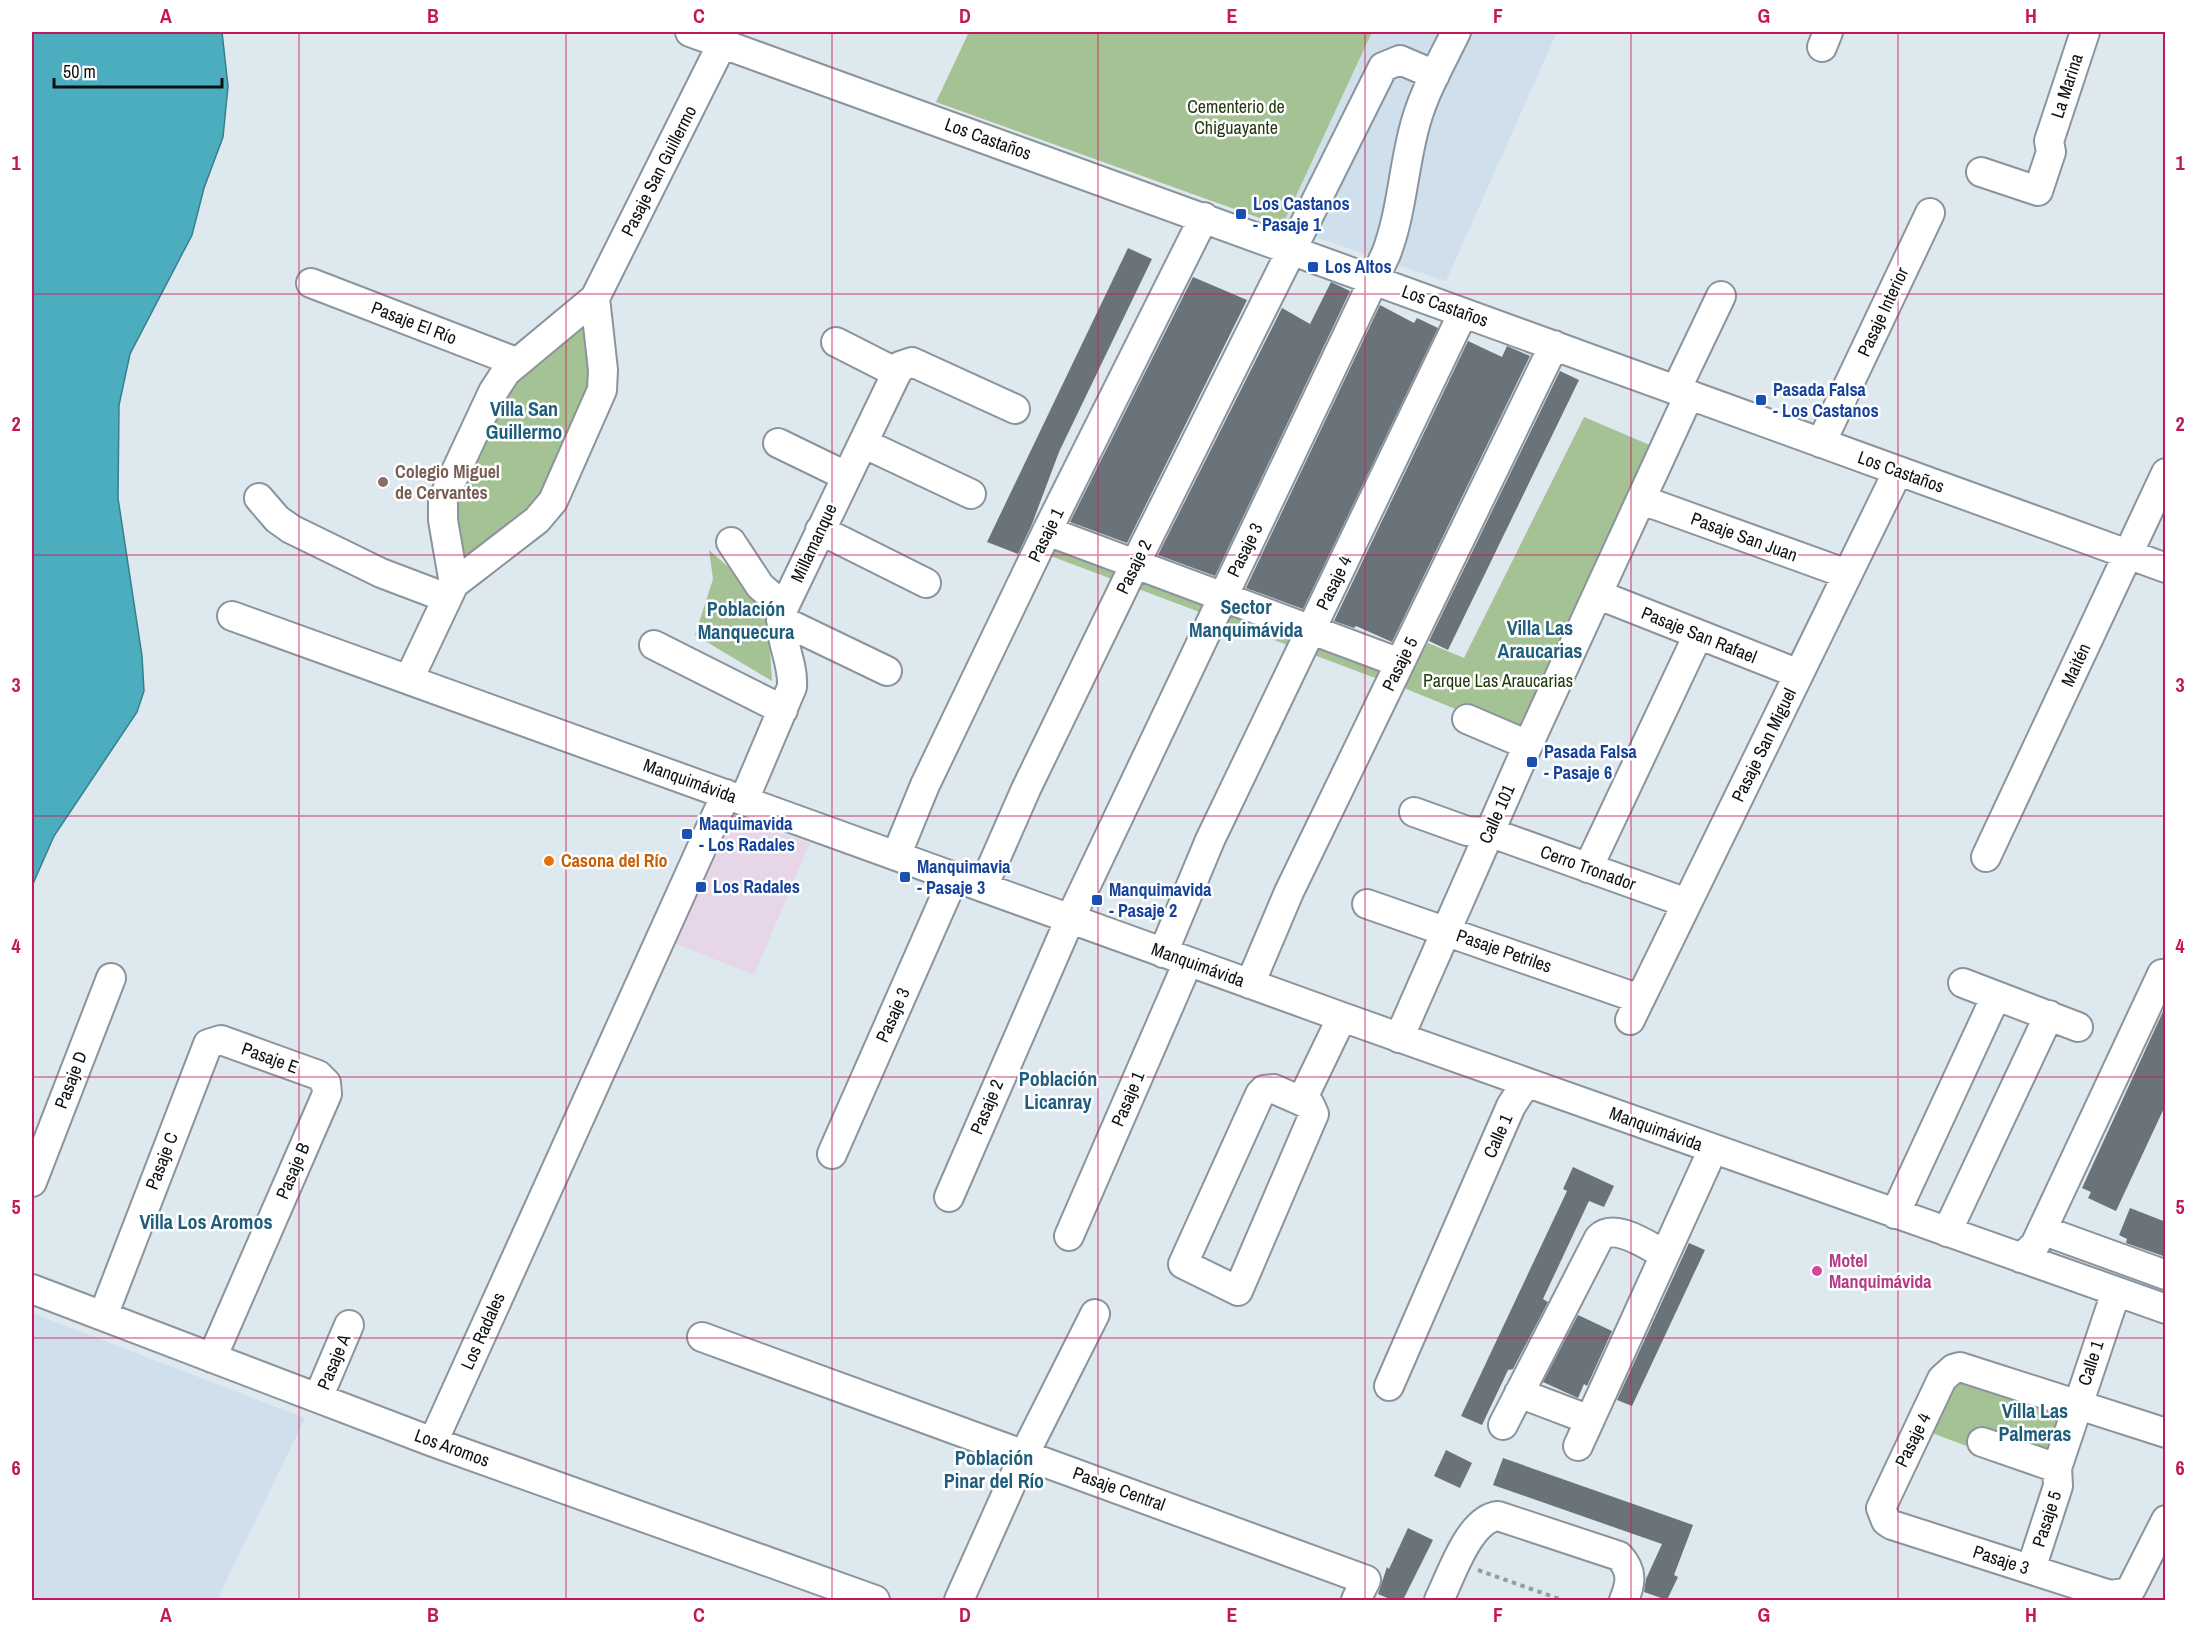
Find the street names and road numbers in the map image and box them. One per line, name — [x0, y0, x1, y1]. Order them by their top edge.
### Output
street label: La Marina — [2044, 50, 2089, 121]
street label: Pasaje San Guillermo — [615, 101, 702, 240]
street label: Los Castaños — [941, 111, 1035, 166]
street label: Pasaje Interior — [1851, 263, 1914, 361]
street label: Los Castaños — [1398, 278, 1492, 333]
street label: Pasaje El Río — [368, 295, 460, 350]
street label: Los Castaños — [1854, 444, 1948, 499]
street label: Millamanque — [784, 499, 843, 586]
street label: Pasaje 1 — [1022, 503, 1070, 566]
street label: Pasaje San Juan — [1687, 506, 1801, 567]
street label: Pasaje 3 — [1221, 518, 1268, 581]
street label: Pasaje 2 — [1110, 535, 1157, 598]
street label: Pasaje 4 — [1310, 551, 1357, 614]
street label: Pasaje San Rafael — [1638, 600, 1761, 669]
street label: Pasaje 5 — [1376, 632, 1423, 695]
street label: Maitén — [2055, 639, 2096, 691]
street label: Pasaje San Miguel — [1725, 684, 1802, 806]
street label: Manquimávida — [640, 752, 740, 809]
street label: Calle 101 — [1472, 780, 1521, 847]
street label: Cerro Tronador — [1537, 839, 1640, 896]
street label: Pasaje Petriles — [1453, 923, 1555, 979]
street label: Manquimávida — [1148, 936, 1248, 993]
street label: Pasaje 3 — [869, 983, 916, 1046]
street label: Pasaje E — [238, 1036, 302, 1079]
street label: Pasaje D — [48, 1047, 93, 1112]
street label: Pasaje 1 — [1105, 1067, 1151, 1130]
street label: Pasaje 2 — [964, 1075, 1009, 1138]
street label: Manquimávida — [1606, 1100, 1706, 1157]
street label: Calle 1 — [1477, 1109, 1519, 1162]
street label: Pasaje C — [139, 1128, 184, 1193]
street label: Pasaje B — [269, 1139, 316, 1203]
street label: Los Radales — [454, 1288, 511, 1373]
street label: Pasaje A — [311, 1330, 356, 1394]
street label: Calle 1 — [2072, 1336, 2110, 1389]
street label: Pasaje 4 — [1889, 1408, 1936, 1471]
street label: Los Aromos — [411, 1422, 493, 1473]
street label: Pasaje Central — [1069, 1460, 1169, 1517]
street label: Pasaje 5 — [2026, 1488, 2067, 1550]
street label: Pasaje 3 — [1970, 1539, 2032, 1580]

